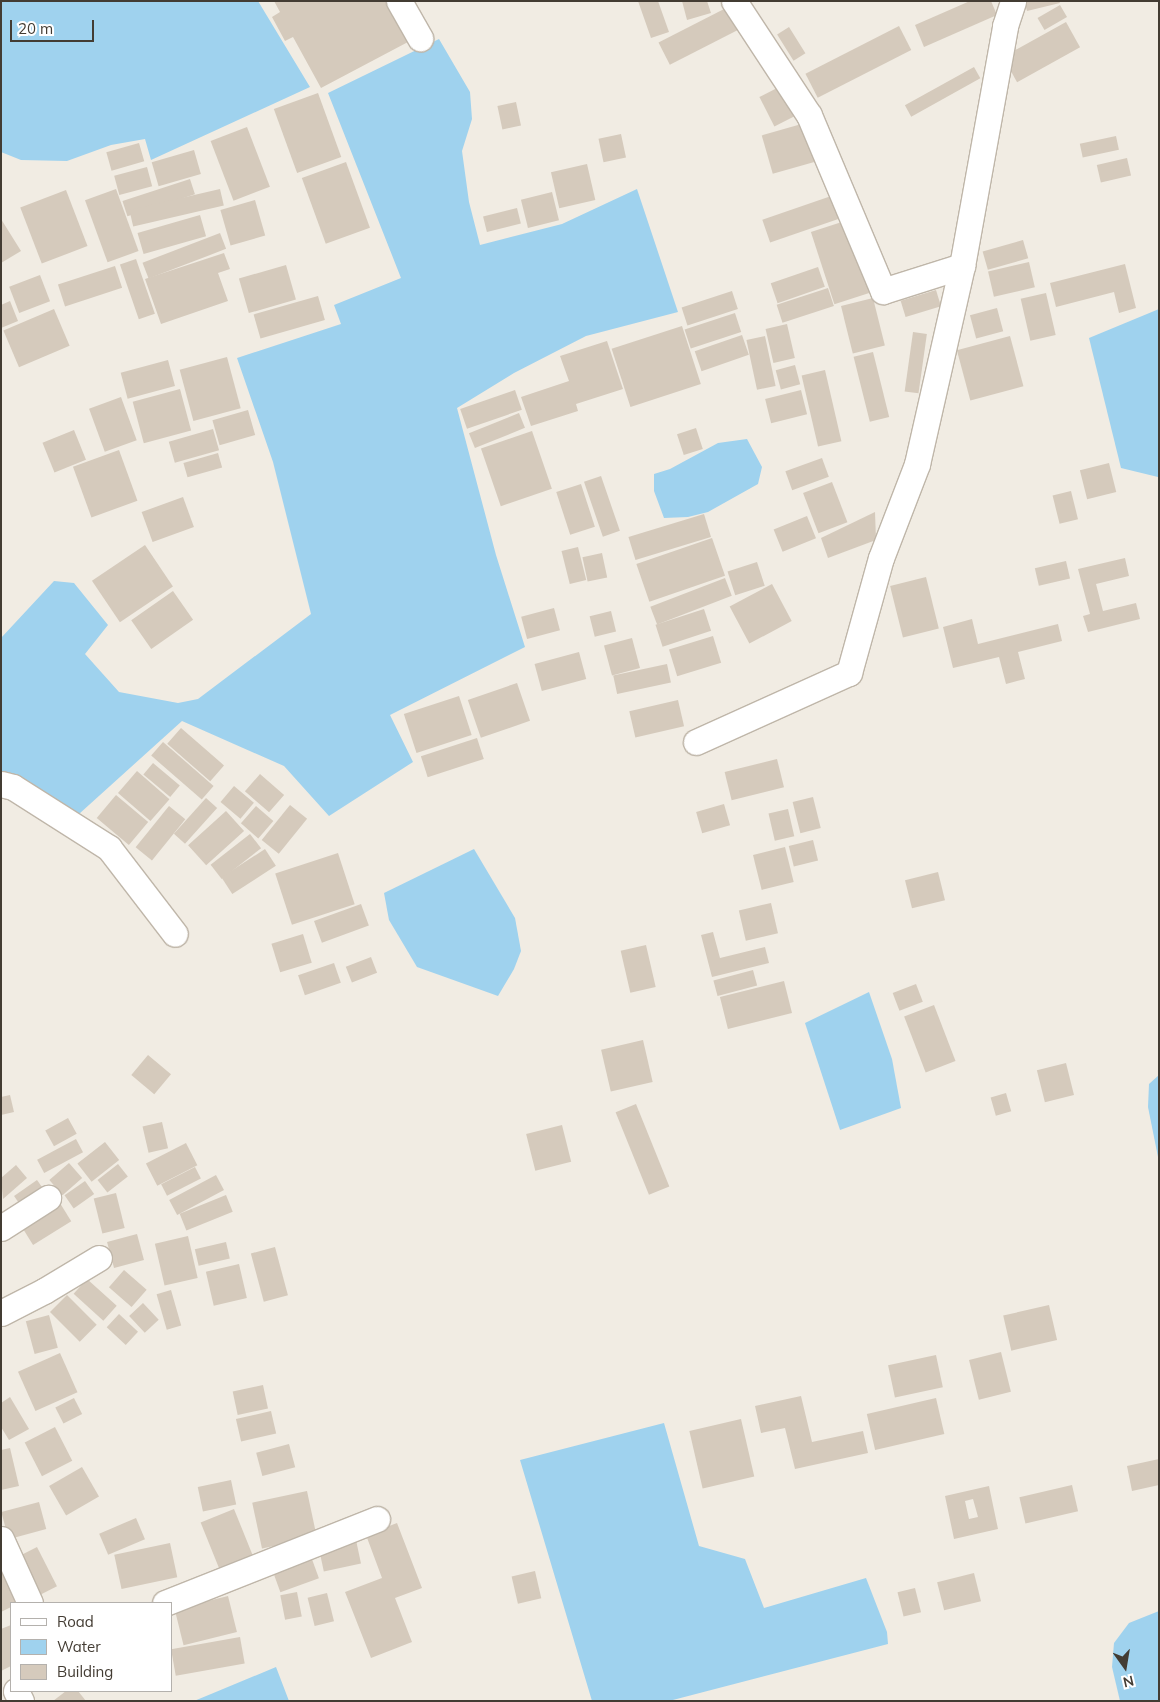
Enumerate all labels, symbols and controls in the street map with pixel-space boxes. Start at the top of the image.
scale bar [12,10,96,42]
text: 20 m [18,19,53,38]
legend [10,1602,172,1692]
text: Road [57,1612,94,1631]
text: Water [57,1637,101,1656]
north arrow [1100,1642,1150,1692]
text: Building [57,1662,113,1681]
text: N [1121,1672,1136,1692]

